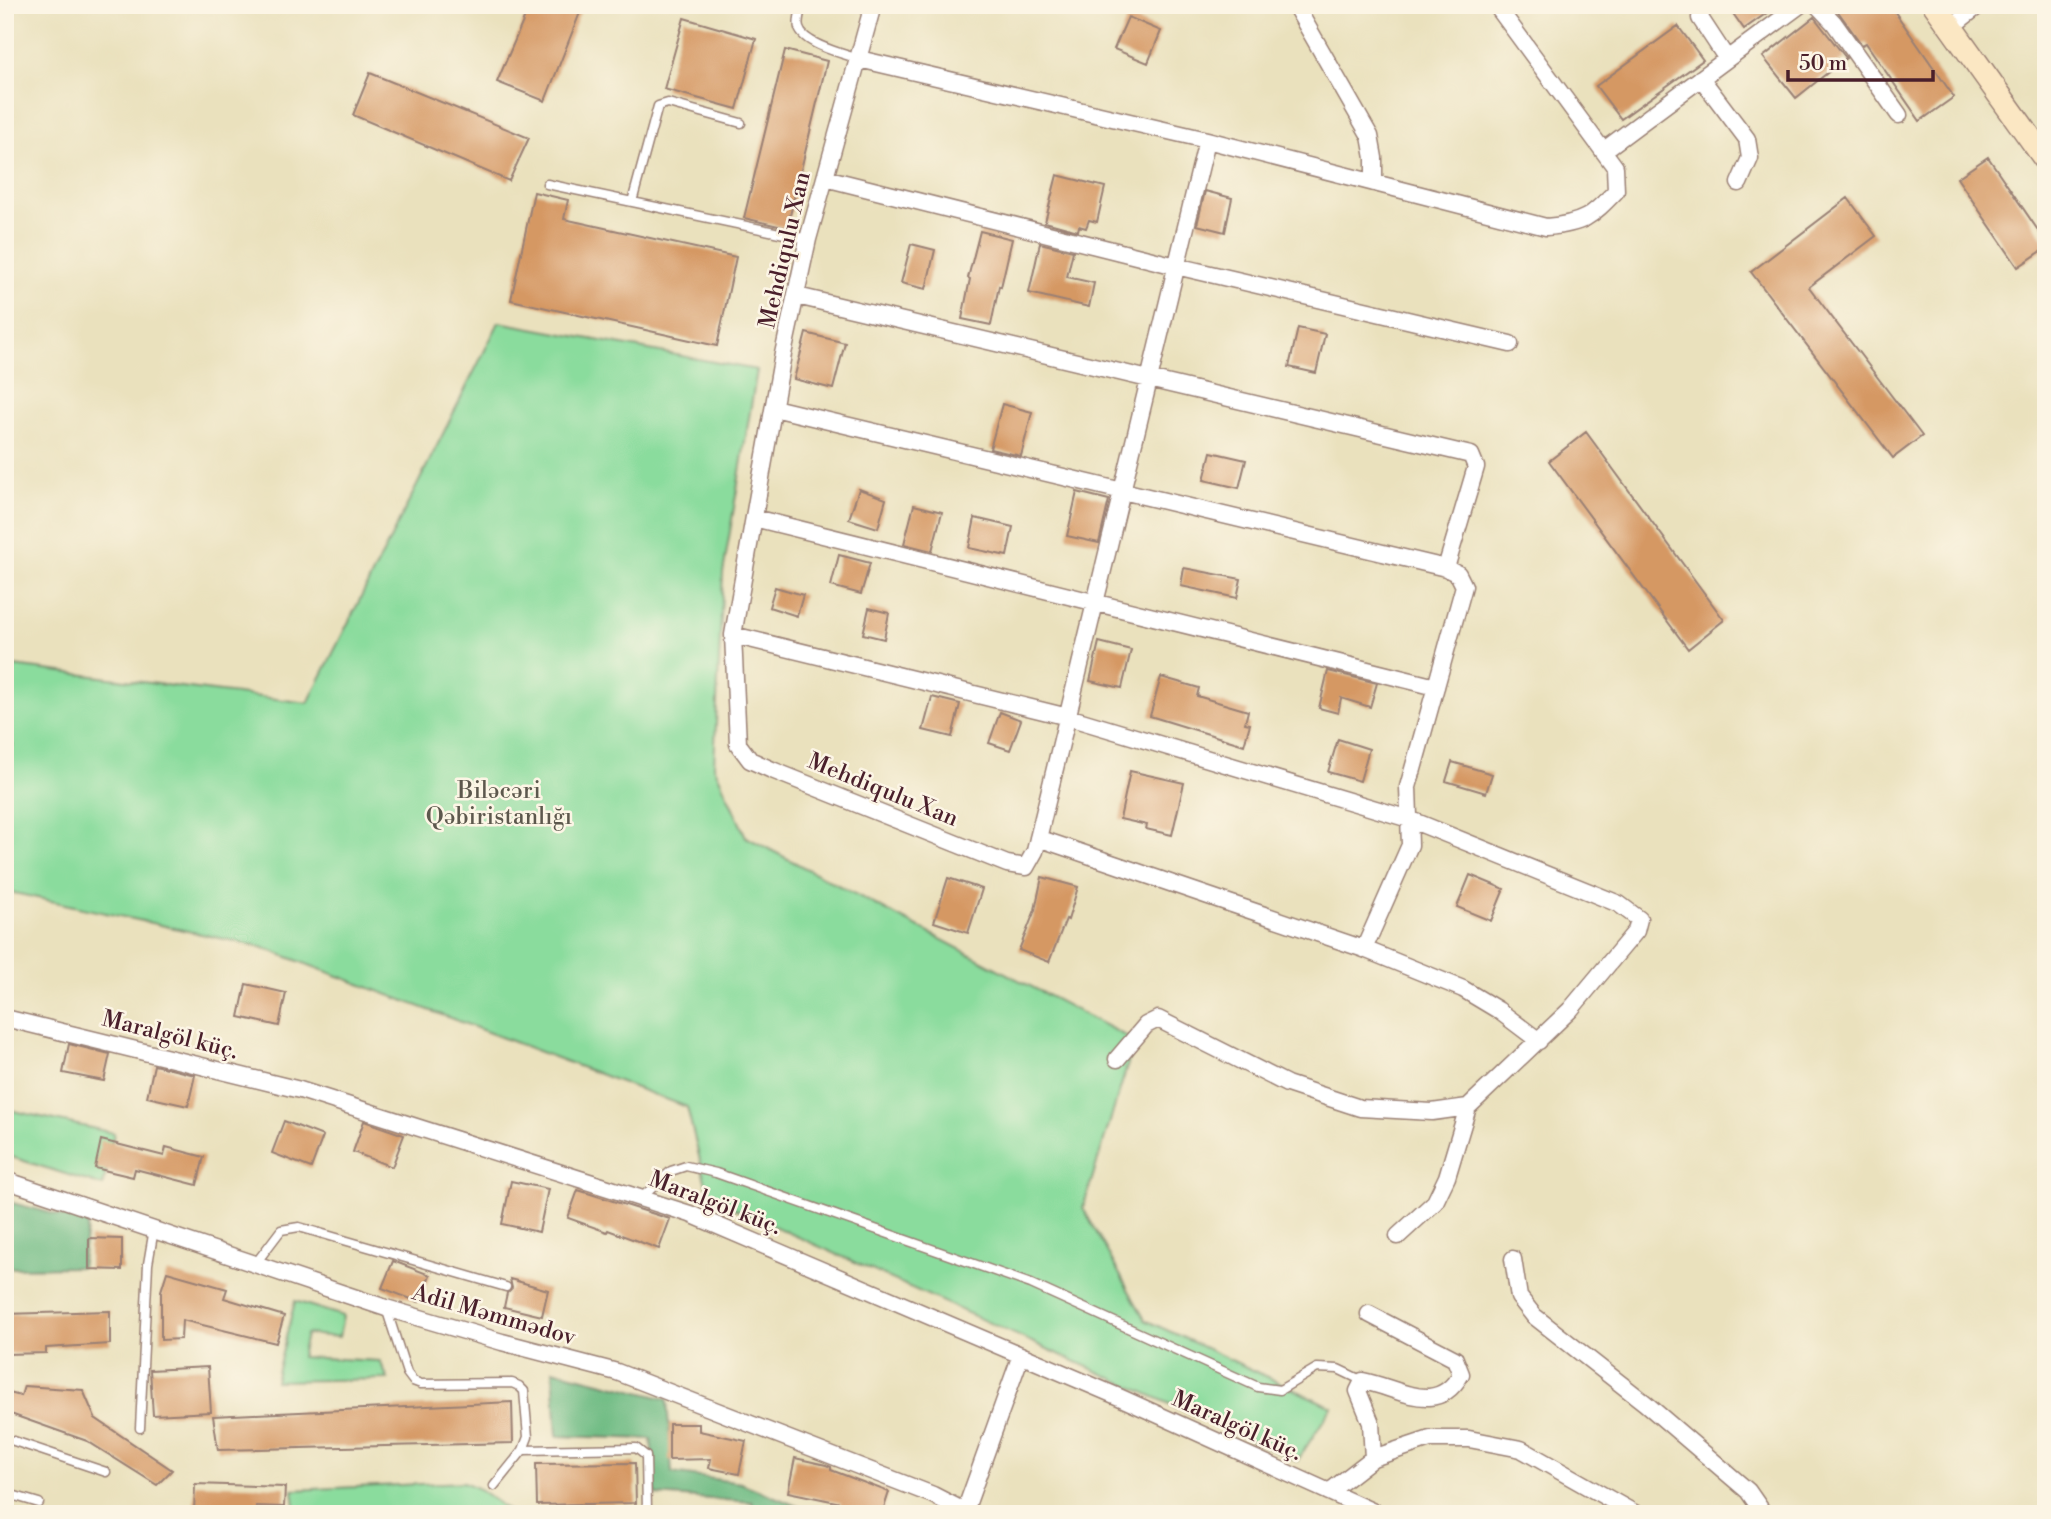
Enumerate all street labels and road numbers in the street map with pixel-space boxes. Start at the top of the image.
street label: Mehdiqulu Xan [753,169,817,331]
street label: Mehdiqulu Xan [804,747,963,833]
street label: Maralgöl küç. [99,1005,241,1065]
street label: Maralgöl küç. [645,1165,785,1241]
street label: Adil Məmmədov [408,1278,579,1352]
street label: Maralgöl küç. [1168,1385,1306,1467]

